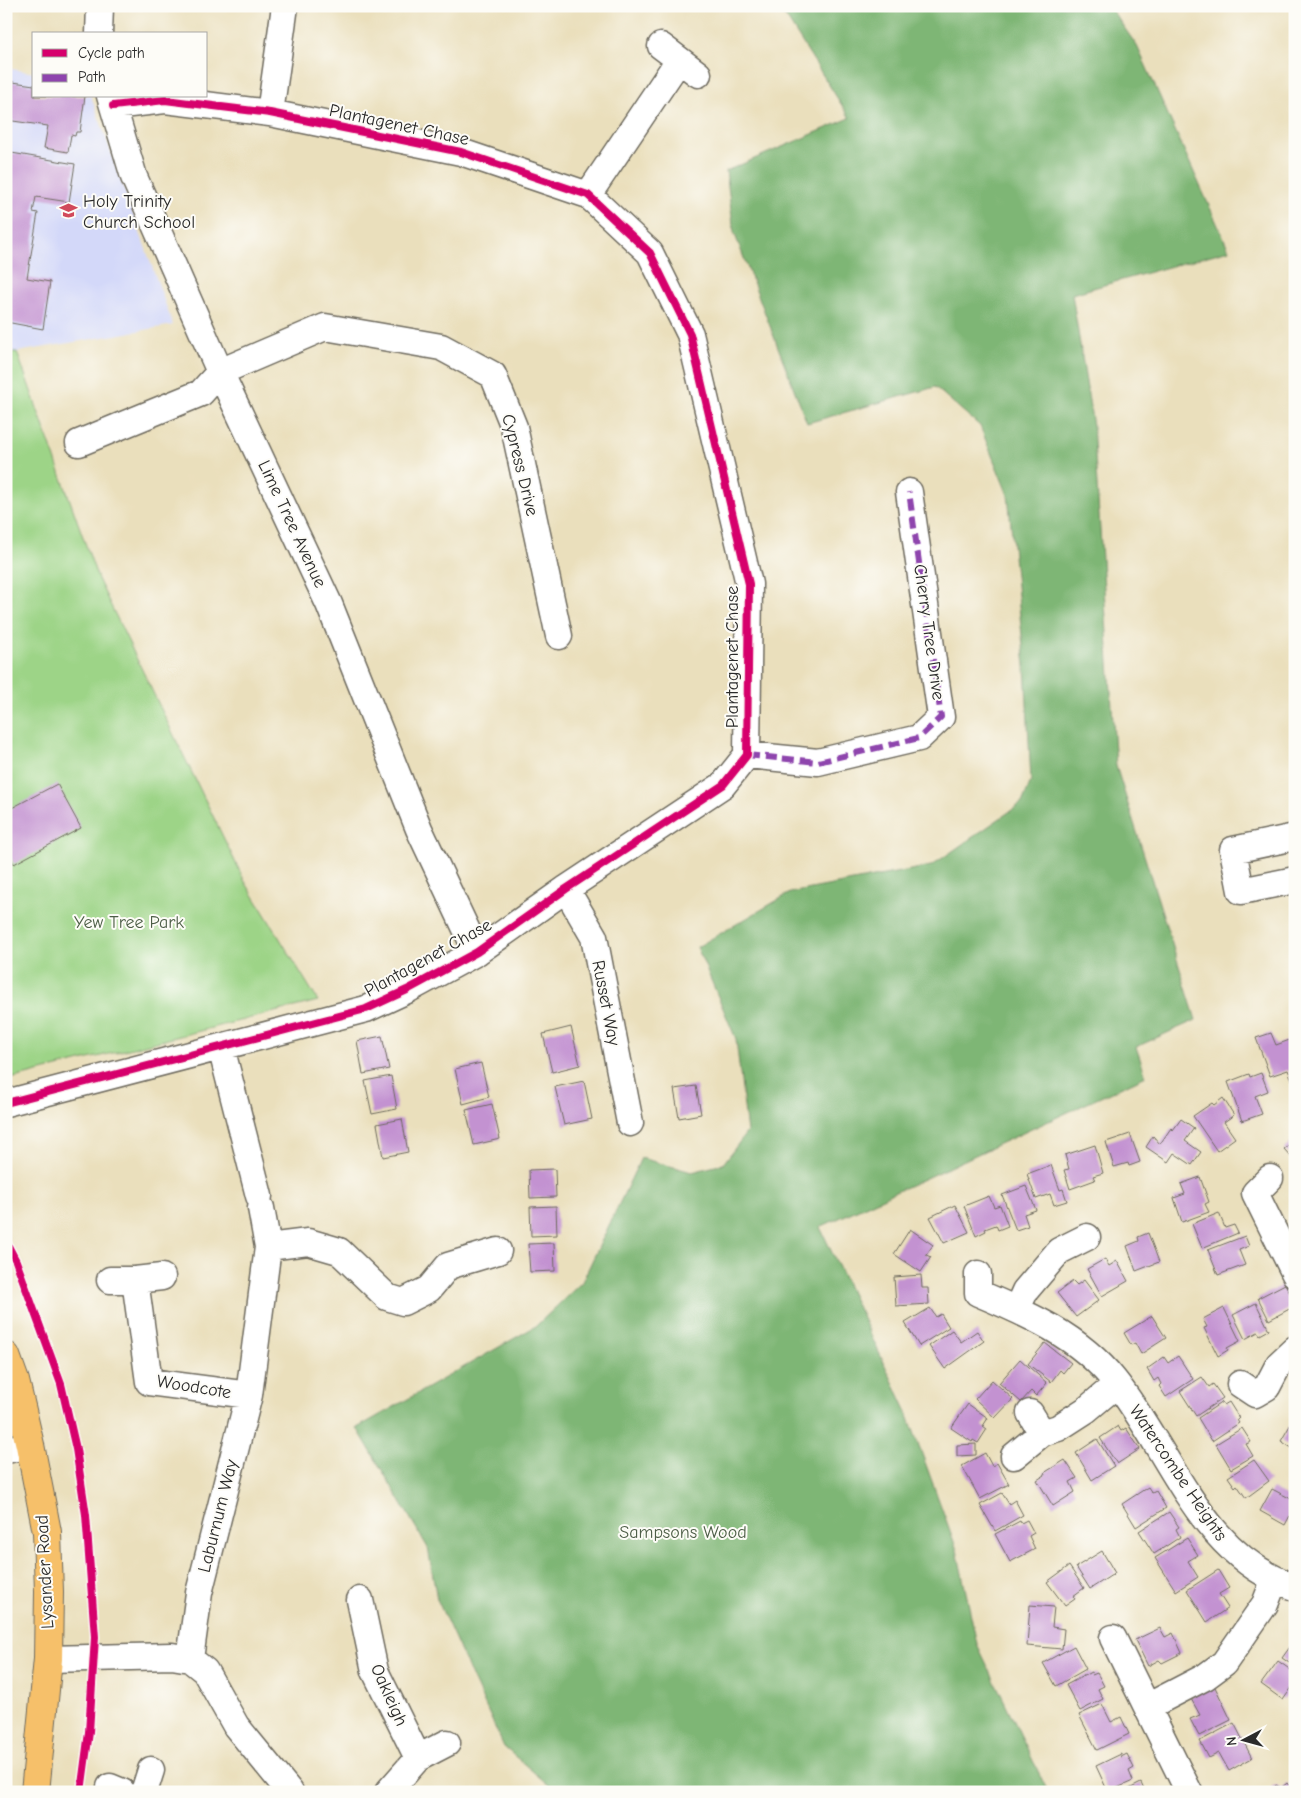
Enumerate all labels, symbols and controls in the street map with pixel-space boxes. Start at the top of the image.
legend [32,32,208,98]
text: Cycle path [78,44,145,62]
text: Path [78,68,106,86]
street label: Plantagenet Chase [327,100,471,150]
place label: Holy Trinity Church School [83,191,195,233]
school or university icon: Holy Trinity Church School [59,201,79,221]
street label: Cypress Drive [497,412,543,518]
street label: Lime Tree Avenue [253,457,331,591]
street label: Cherry Tree Drive [909,563,949,701]
street label: Plantagenet Chase [722,586,743,728]
park label: Yew Tree Park [74,912,184,933]
street label: Plantagenet Chase [361,914,495,1002]
street label: Russet Way [587,958,625,1049]
street label: Woodcote [155,1371,233,1403]
street label: Watercombe Heights [1125,1401,1231,1545]
street label: Laburnum Way [194,1456,242,1575]
street label: Lysander Road [32,1514,58,1630]
park label: Sampsons Wood [619,1522,747,1543]
street label: Oakleigh [366,1661,412,1729]
north arrow [1218,1716,1268,1766]
text: N [1223,1736,1240,1747]

